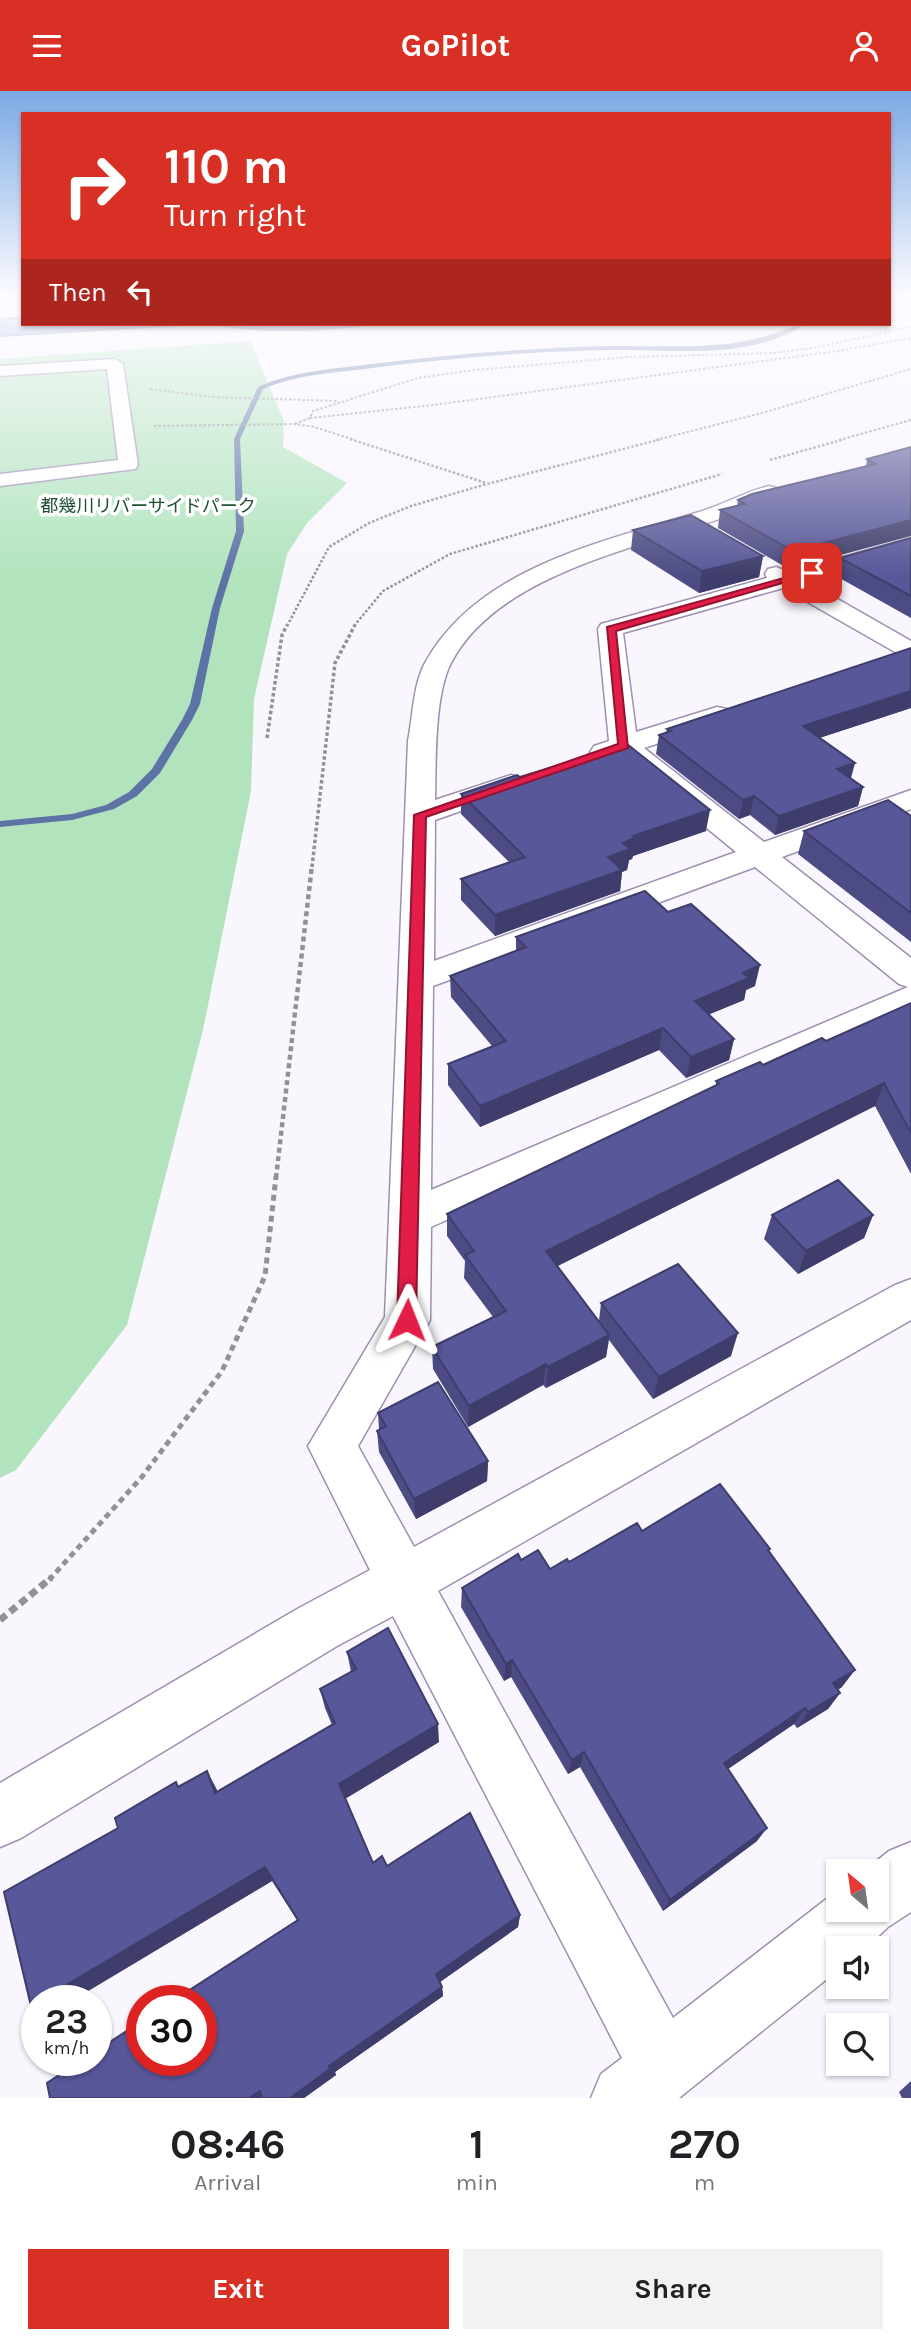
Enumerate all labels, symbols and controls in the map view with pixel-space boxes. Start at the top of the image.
icon: menu [28,27,66,65]
text: GoPilot [401,27,510,64]
icon: person [845,27,883,65]
text: 110 m [164,138,289,195]
icon: right [49,140,140,231]
text: Turn right [164,197,306,234]
icon: left [121,273,159,311]
text: Then [49,277,107,308]
park label: 都幾川リバーサイドパーク [40,495,256,517]
pin [782,543,842,603]
icon: arrive [793,554,831,592]
position arrow [370,1283,444,1357]
north arrow [826,1859,889,1921]
map controls [826,1859,889,2076]
button: sound [826,1936,889,1999]
speed limit sign: 30 [126,1985,217,2076]
text: 23 [45,2001,88,2042]
button: search [826,2013,889,2076]
text: km/h [44,2037,89,2059]
text: 08:46 [170,2119,286,2169]
text: 1 [469,2119,484,2169]
text: 270 [668,2119,741,2169]
text: Arrival [194,2169,262,2196]
text: min [456,2169,498,2196]
text: m [694,2169,715,2196]
button: Exit [28,2249,449,2329]
button: Share [463,2249,883,2329]

